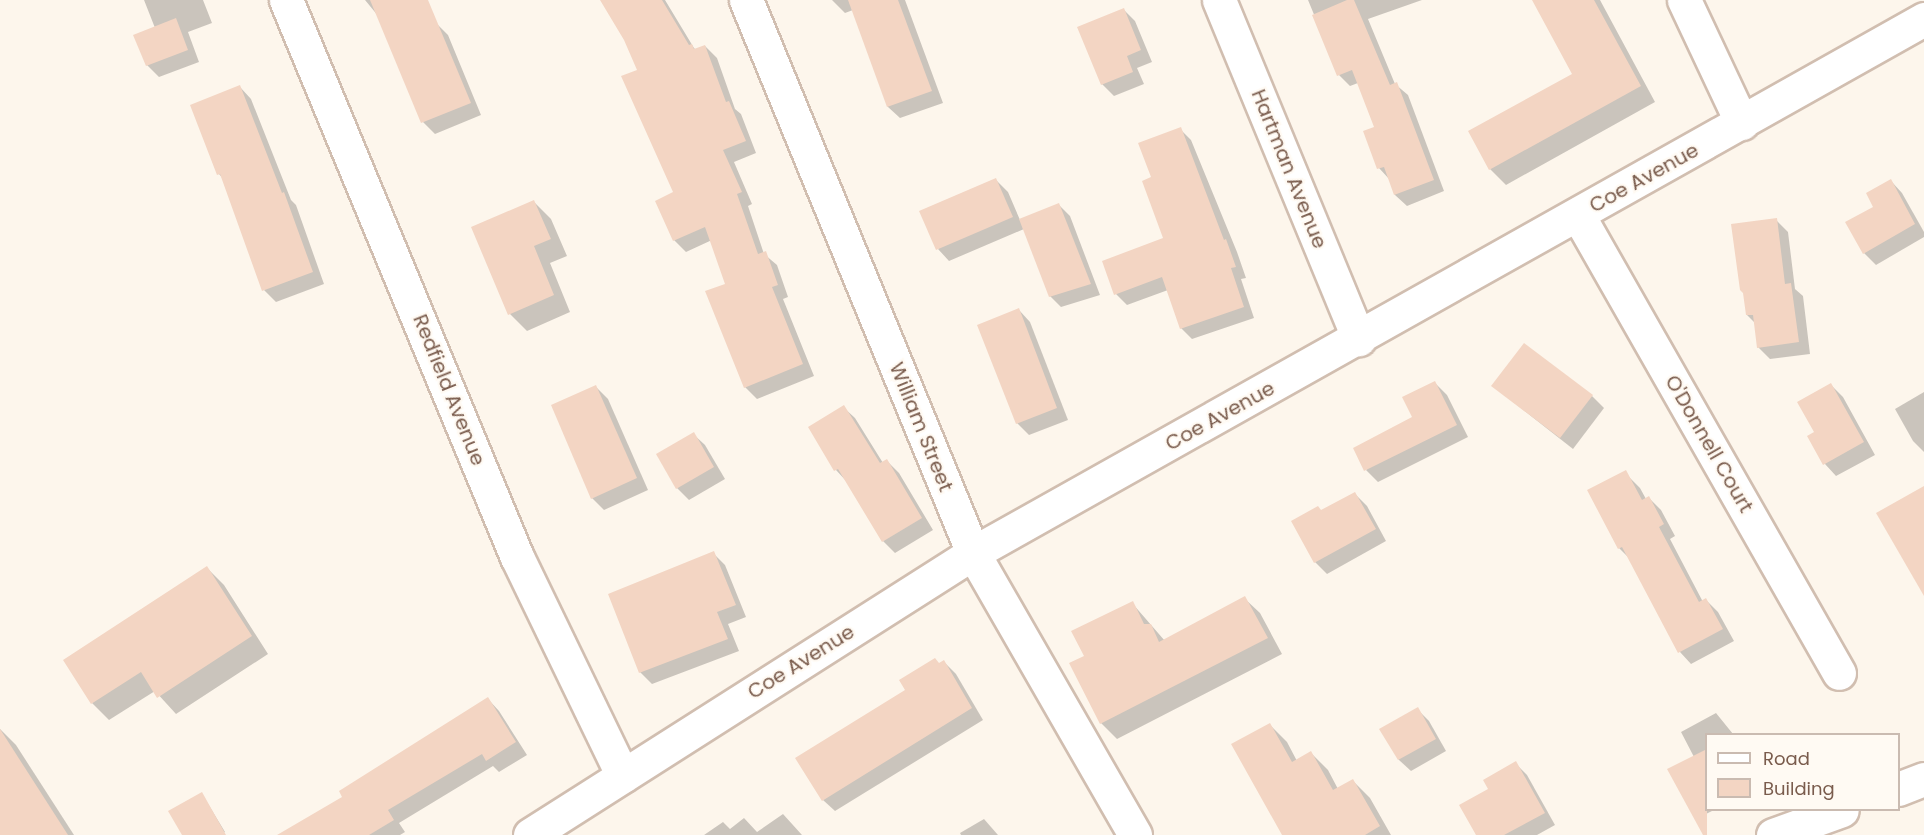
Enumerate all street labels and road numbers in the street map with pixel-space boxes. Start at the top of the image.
street label: Hartman Avenue [1246,86,1332,252]
street label: Coe Avenue [1585,138,1703,218]
street label: Redfield Avenue [408,311,490,469]
street label: William Street [884,359,958,495]
street label: O'Donnell Court [1660,371,1758,517]
street label: Coe Avenue [1161,376,1279,456]
street label: Coe Avenue [743,620,859,704]

